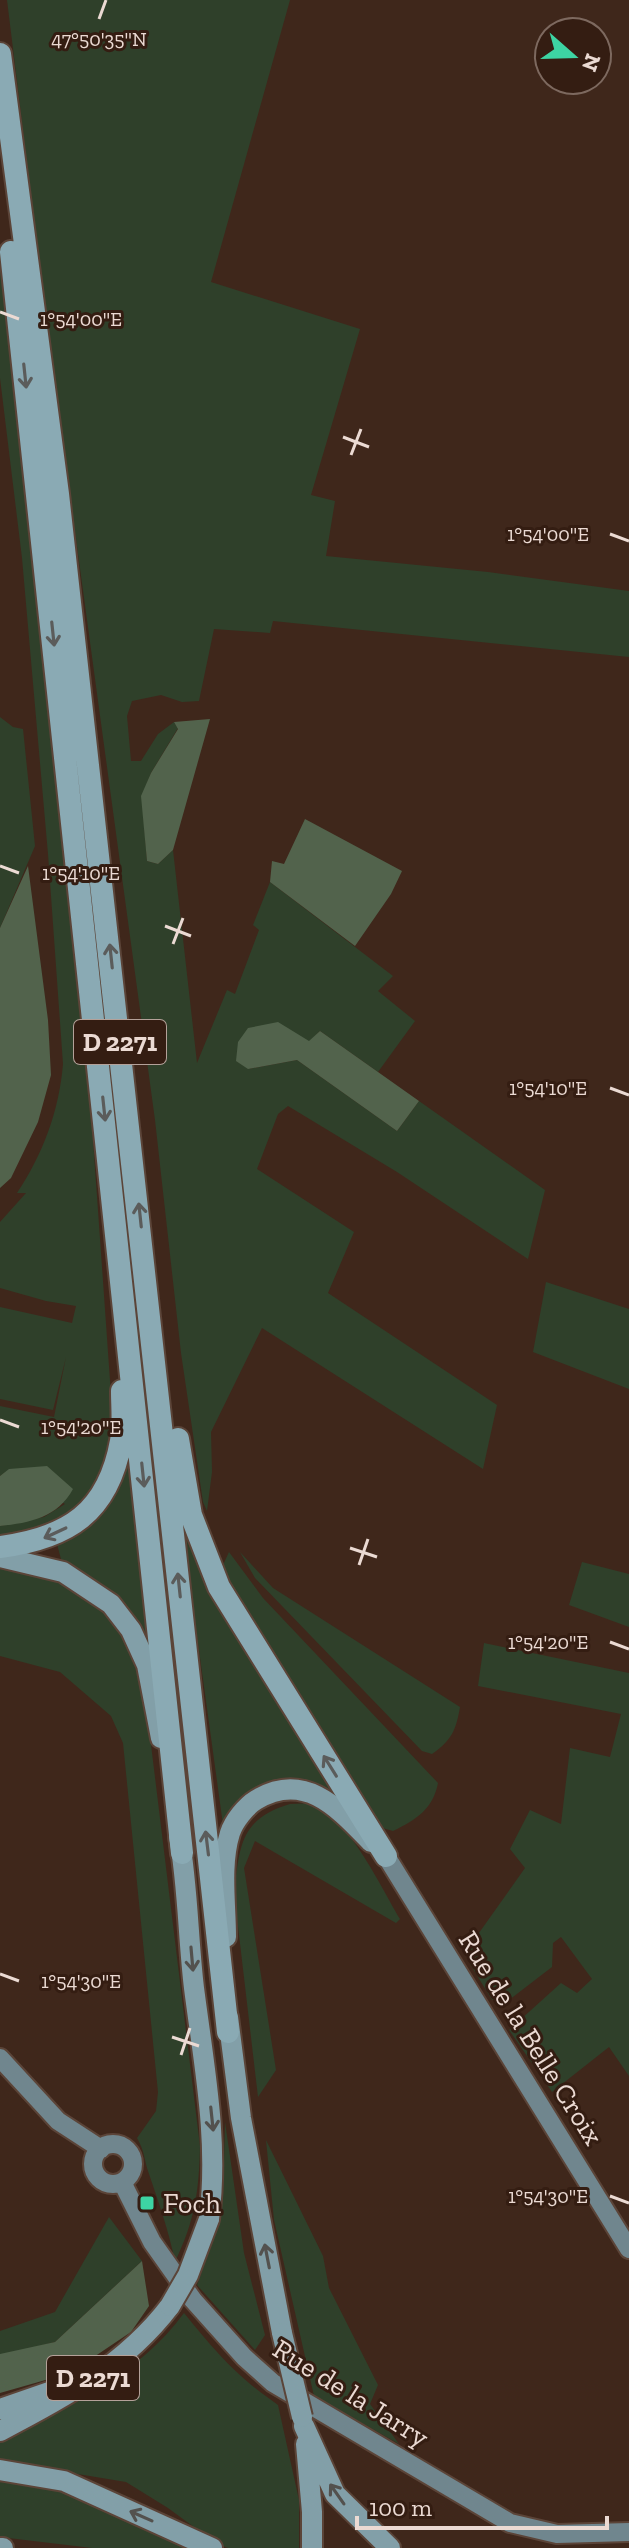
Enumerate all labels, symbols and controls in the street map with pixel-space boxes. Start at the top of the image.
north arrow [533,16,613,96]
text: 47°50'35"N [51,27,147,51]
text: N [576,50,607,75]
text: 1°54'00"E [40,307,122,331]
one-way arrow [17,362,32,389]
text: 1°54'00"E [507,522,589,546]
one-way arrow [45,620,60,647]
text: 1°54'10"E [42,861,120,885]
one-way arrow [103,943,118,970]
road number: D 2271 [74,1020,166,1064]
text: 1°54'10"E [509,1076,587,1100]
one-way arrow [96,1095,111,1122]
one-way arrow [132,1202,147,1229]
text: 1°54'20"E [41,1415,121,1439]
one-way arrow [135,1461,150,1488]
one-way arrow [44,1526,68,1541]
one-way arrow [171,1572,186,1598]
text: 1°54'20"E [508,1630,588,1654]
one-way arrow [321,1755,337,1778]
one-way arrow [199,1830,214,1857]
street label: Rue de la Belle Croix [452,1925,610,2151]
one-way arrow [184,1945,199,1972]
text: 1°54'30"E [41,1969,121,1993]
one-way arrow [204,2105,219,2132]
text: 1°54'30"E [508,2184,588,2208]
place label: Foch [163,2187,221,2220]
marker: Foch [138,2194,156,2212]
one-way arrow [259,2244,274,2269]
street label: Rue de la Jarry [267,2332,436,2454]
road number: D 2271 [47,2356,139,2400]
scale bar [357,2480,607,2530]
one-way arrow [329,2483,345,2505]
text: 100 m [369,2493,432,2522]
one-way arrow [129,2507,154,2522]

